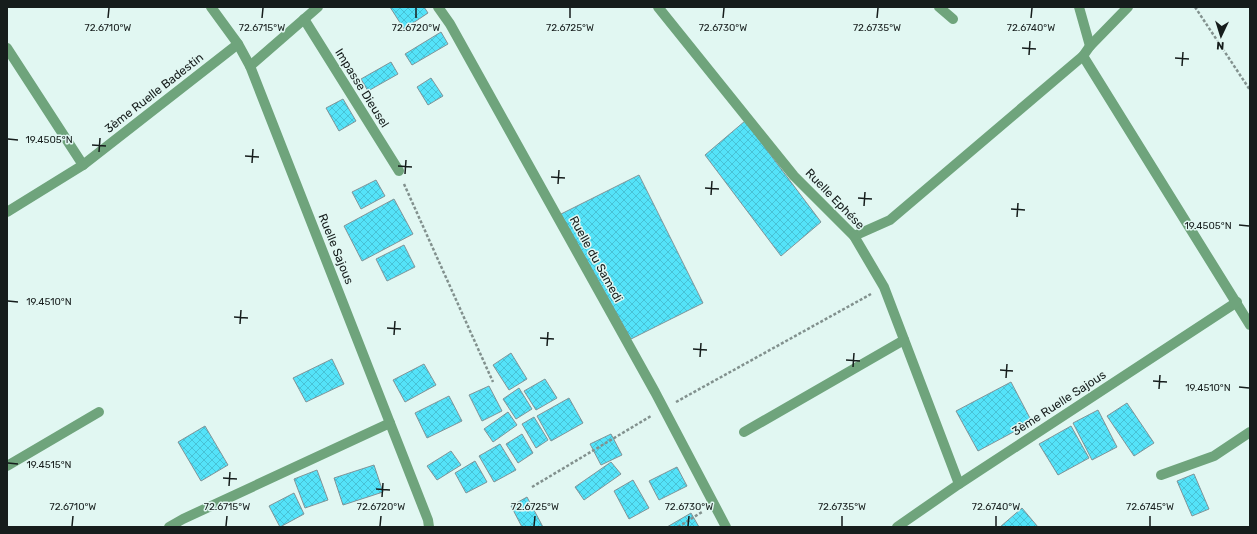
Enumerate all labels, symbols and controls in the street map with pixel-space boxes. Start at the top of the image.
north arrow [1201,16,1241,56]
text: 72.6710°W [85,22,131,34]
text: 72.6715°W [239,22,285,34]
text: 72.6720°W [392,22,440,34]
text: 72.6725°W [546,22,594,34]
text: 72.6730°W [699,22,747,34]
text: 72.6735°W [853,22,901,34]
text: 72.6740°W [1007,22,1055,34]
text: N [1216,39,1225,52]
street label: Impasse Dieusel [332,46,392,130]
street label: 3ème Ruelle Badestin [102,50,206,136]
text: 19.4505°N [25,134,73,146]
street label: Ruelle Ephése [803,166,868,232]
street label: Ruelle Sajous [316,212,356,286]
street label: Ruelle du Samedi [567,214,625,305]
text: 19.4505°N [1184,220,1232,232]
text: 19.4510°N [26,296,72,308]
street label: 3ème Ruelle Sajous [1009,367,1109,439]
text: 19.4510°N [1185,382,1231,394]
text: 19.4515°N [27,459,72,471]
text: 72.6710°W [50,501,96,513]
text: 72.6715°W [204,501,250,513]
text: 72.6720°W [357,501,405,513]
text: 72.6725°W [511,501,559,513]
text: 72.6730°W [665,501,713,513]
text: 72.6735°W [818,501,866,513]
text: 72.6740°W [972,501,1020,513]
text: 72.6745°W [1126,501,1174,513]

